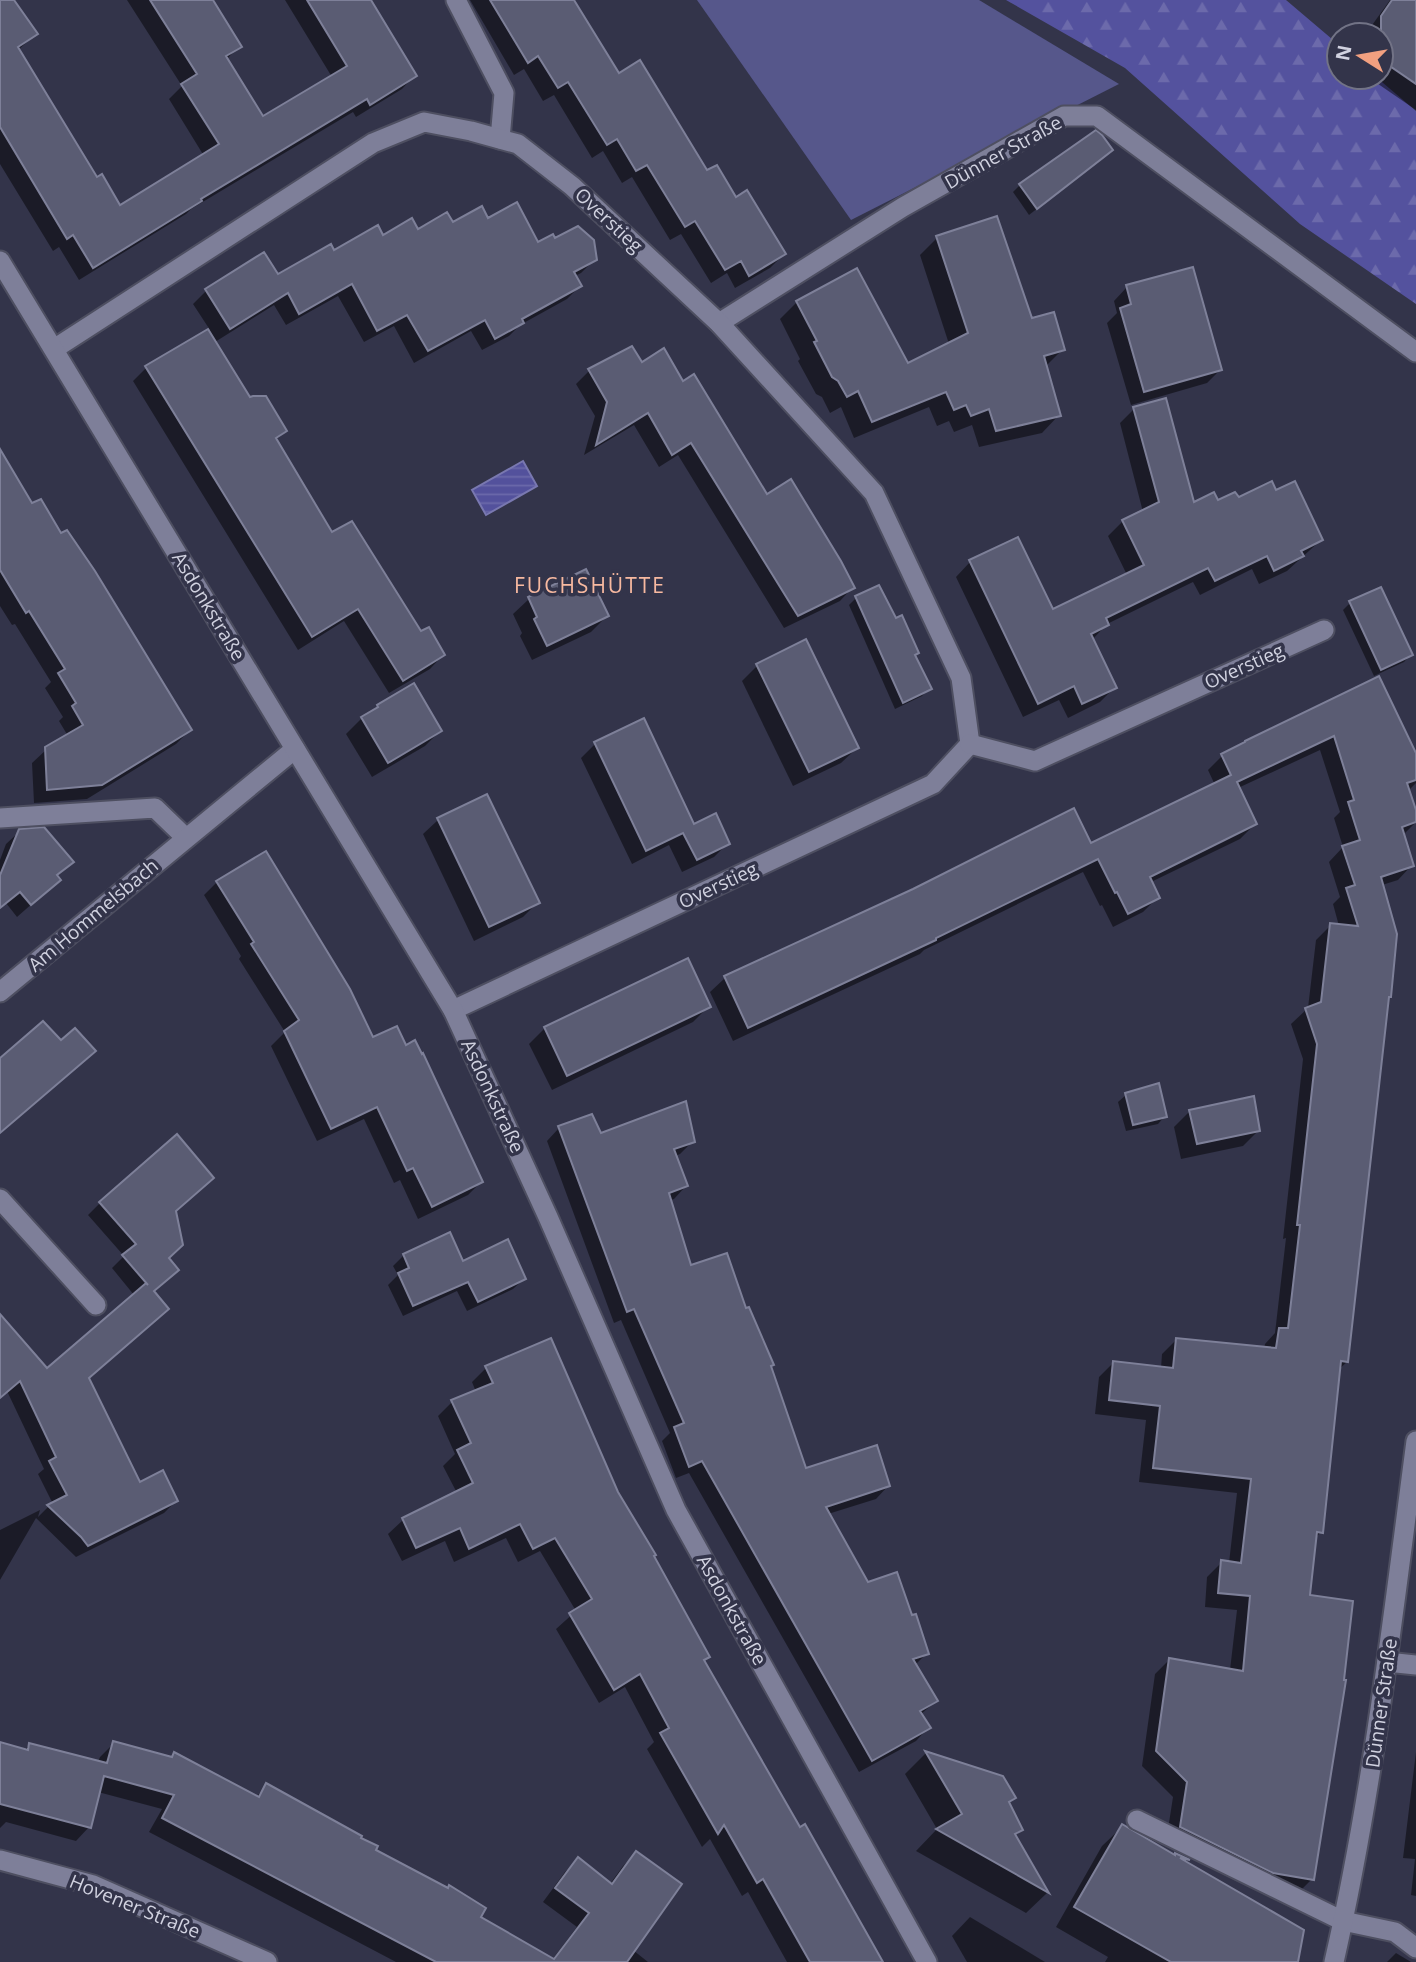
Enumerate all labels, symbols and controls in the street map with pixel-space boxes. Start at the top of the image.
north arrow [1325,21,1395,91]
text: N [1329,43,1358,63]
street label: Dünner Straße [940,109,1066,195]
street label: Overstieg [569,182,649,258]
street label: Asdonkstraße [166,547,252,665]
district label: FUCHSHÜTTE [514,571,666,599]
street label: Overstieg [1200,637,1288,695]
street label: Am Hommelsbach [22,853,164,977]
street label: Overstieg [674,855,762,915]
street label: Asdonkstraße [455,1035,531,1157]
street label: Asdonkstraße [691,1550,773,1670]
street label: Dünner Straße [1359,1637,1403,1769]
street label: Hovener Straße [66,1868,204,1944]

